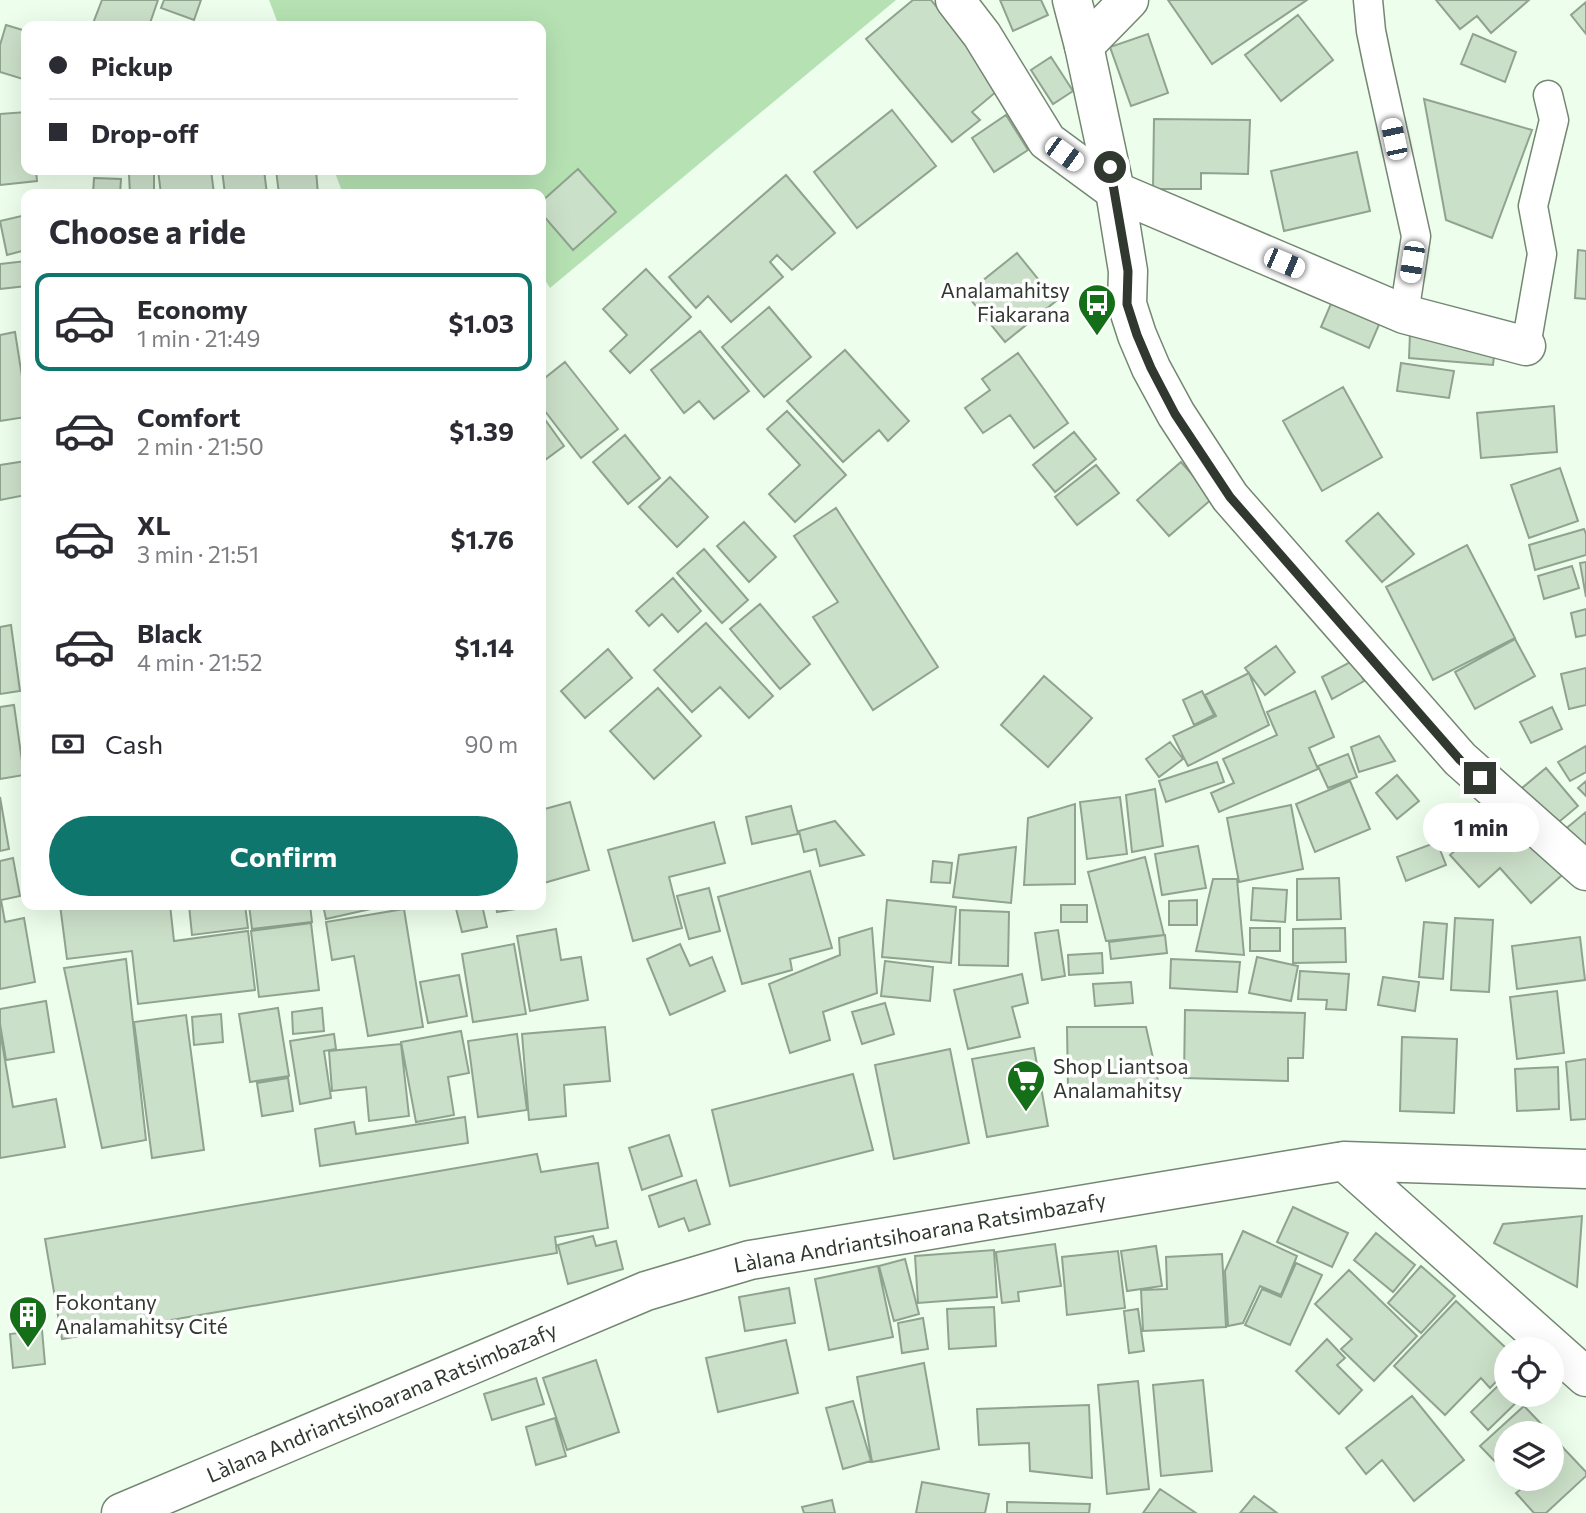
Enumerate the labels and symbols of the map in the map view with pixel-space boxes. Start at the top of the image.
car [1380,116,1409,162]
car [1041,133,1088,175]
route start [1094,151,1126,183]
car [1399,240,1426,284]
car [1261,245,1308,281]
place label: Analamahitsy Fiakarana [941,277,1070,326]
bus stop icon: Analamahitsy Fiakarana [1076,282,1118,337]
route end [1464,762,1496,794]
callout: 1 min [1422,802,1538,852]
place label: Shop Liantsoa Analamahitsy [1053,1053,1188,1102]
supermarket icon: Shop Liantsoa Analamahitsy [1005,1058,1047,1113]
street label: Làlana Andriantsihoarana Ratsimbazafy [731,1186,1108,1277]
place label: Fokontany Analamahitsy Cité [55,1289,228,1338]
building icon: Fokontany Analamahitsy Cité [7,1294,49,1349]
street label: Làlana Andriantsihoarana Ratsimbazafy [203,1316,560,1487]

